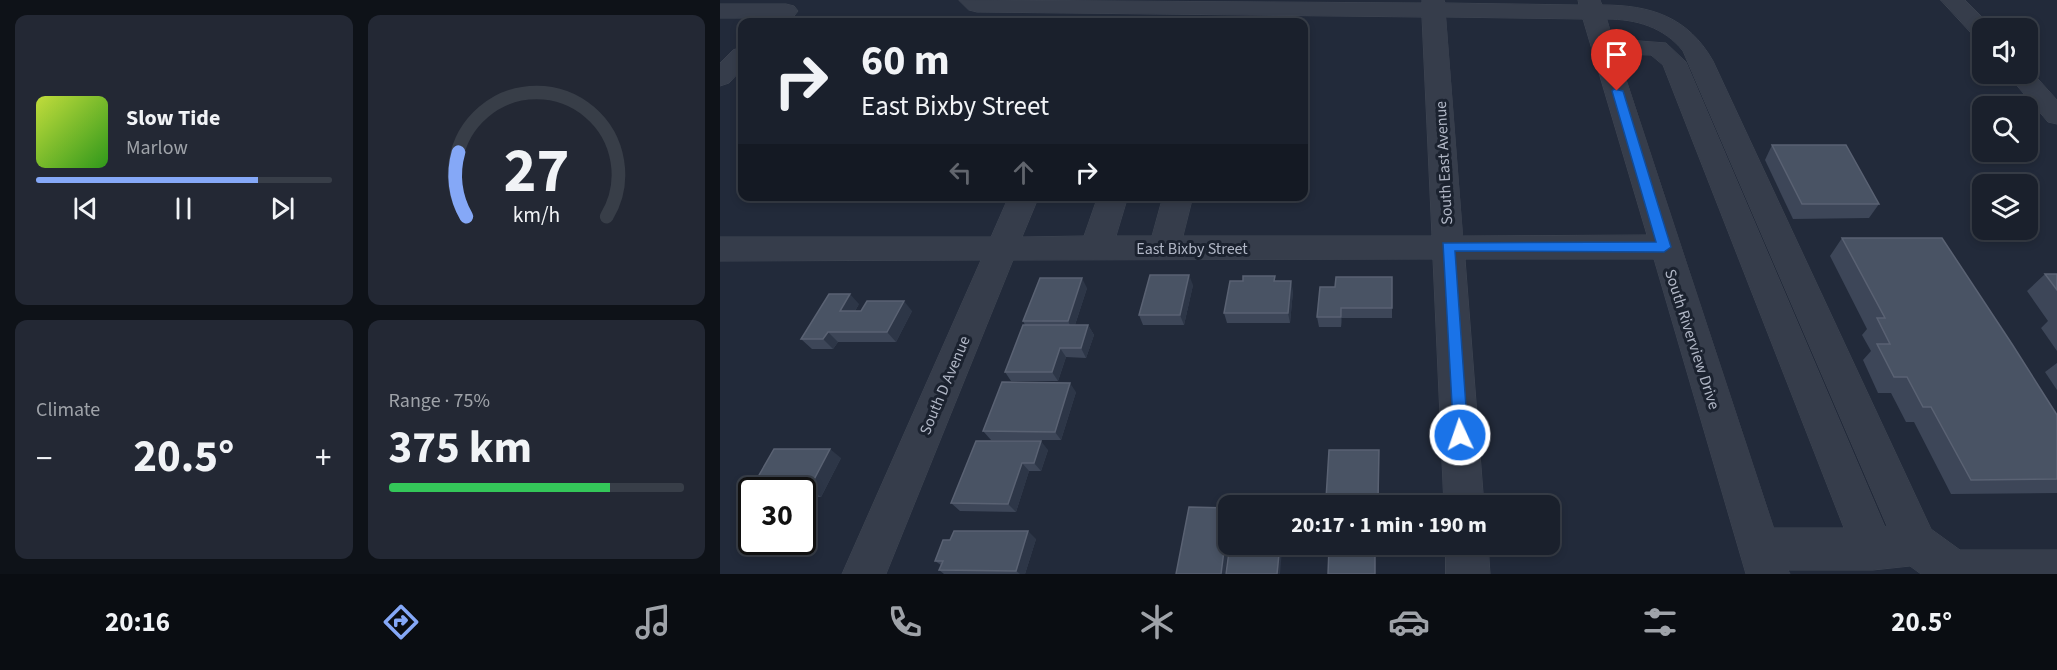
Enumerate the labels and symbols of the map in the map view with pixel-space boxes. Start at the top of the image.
pin [1591,29,1642,91]
street label: South East Avenue [1430,100,1458,225]
street label: East Bixby Street [1136,238,1248,260]
street label: South Riverview Drive [1659,266,1725,412]
street label: South D Avenue [914,332,976,438]
position arrow [1428,403,1492,467]
speed limit sign: 30 [738,477,816,555]

